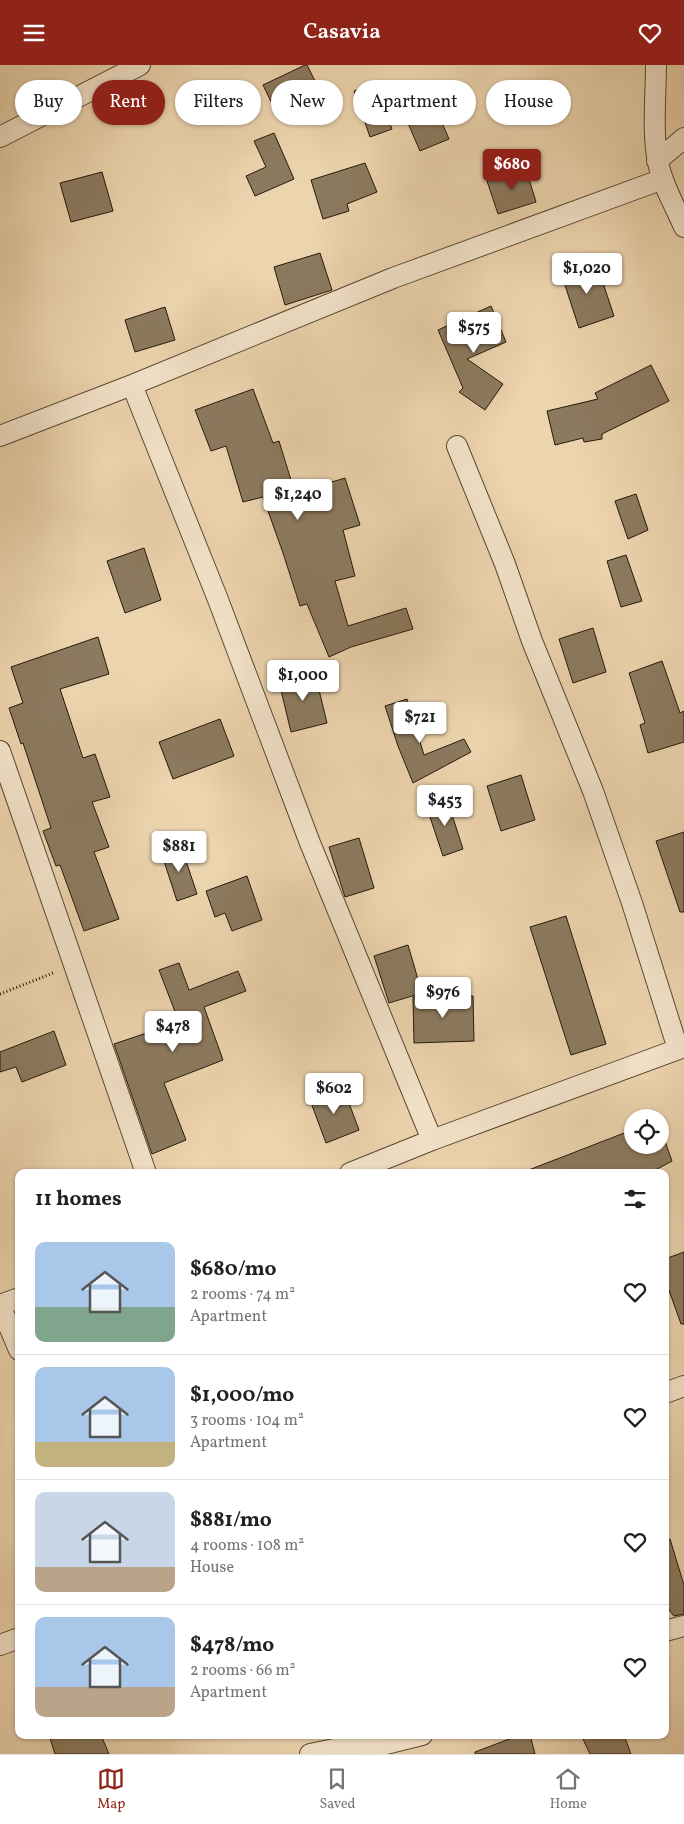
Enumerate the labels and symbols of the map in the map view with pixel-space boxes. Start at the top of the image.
pin: $680 [482,149,542,191]
pin: $1,020 [546,253,628,295]
pin: $575 [444,311,504,354]
pin: $1,240 [257,479,339,521]
pin: $1,000 [262,659,344,702]
pin: $721 [390,701,450,744]
pin: $453 [415,785,475,827]
pin: $881 [149,831,209,873]
pin: $976 [413,977,473,1019]
pin: $478 [143,1011,203,1053]
pin: $602 [304,1073,364,1115]

